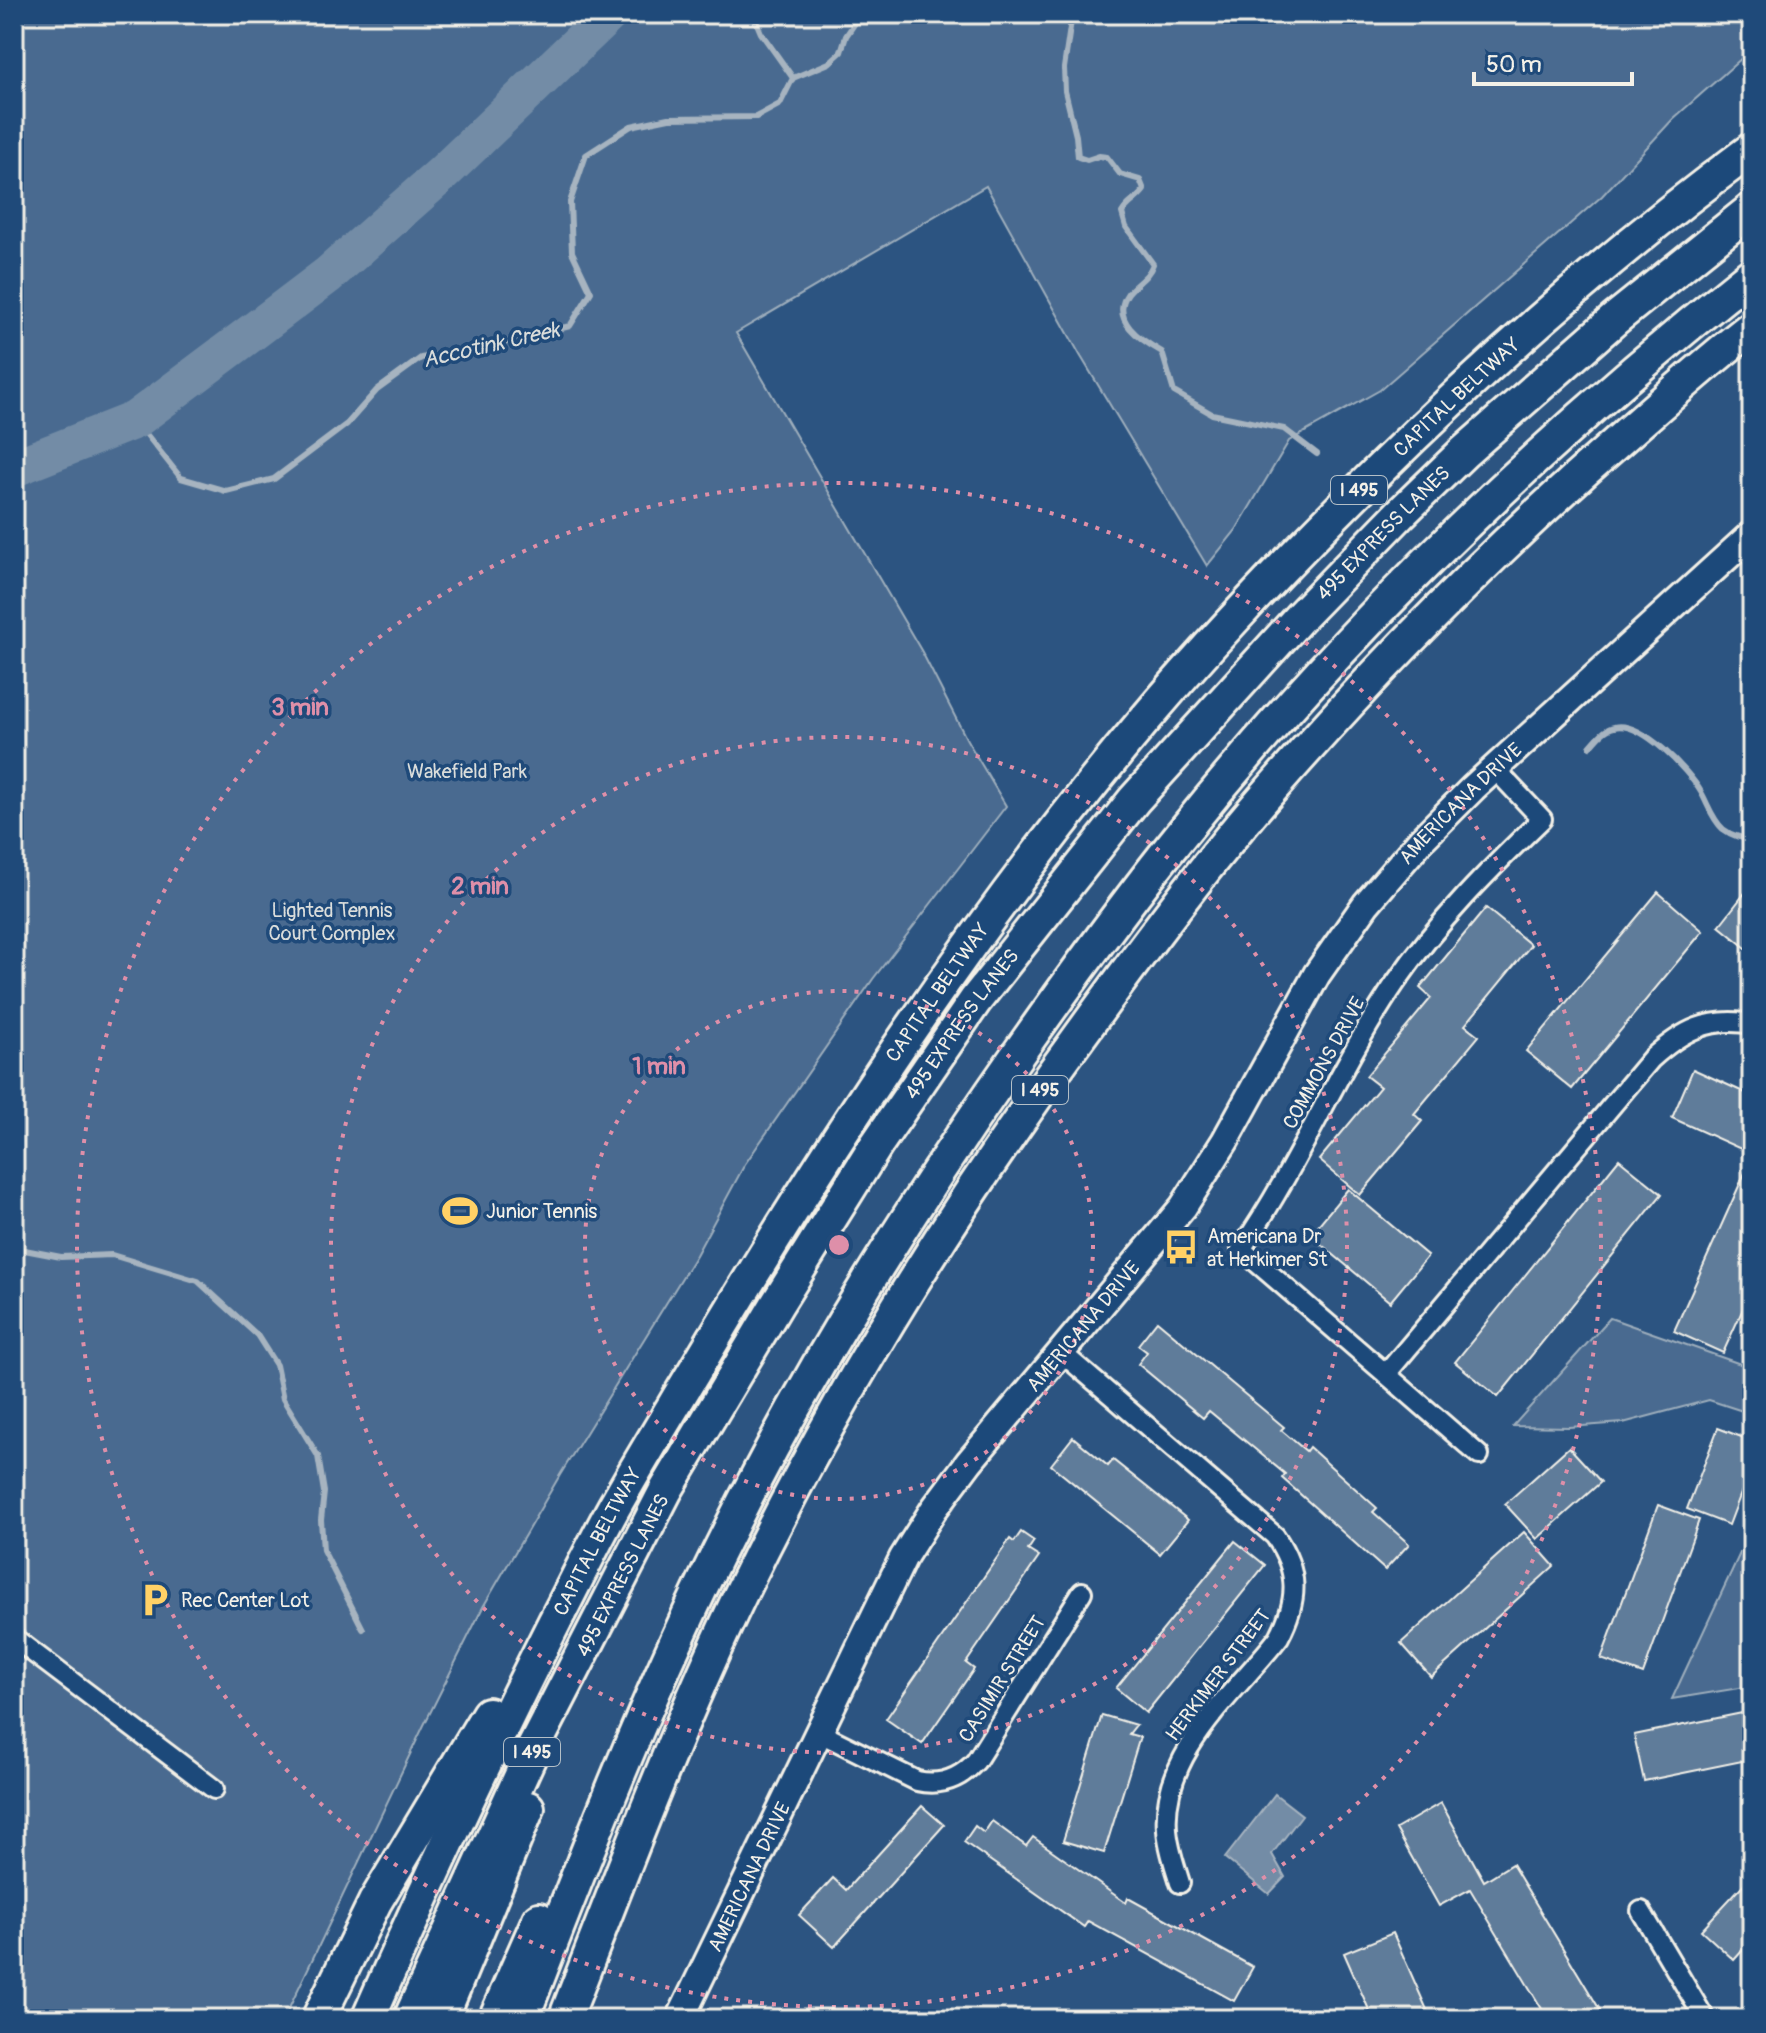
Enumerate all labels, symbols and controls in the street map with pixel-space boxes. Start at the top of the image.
scale bar [1474,36,1632,86]
text: 50 m [1486,50,1542,79]
water label: Accotink Creek [420,315,564,374]
street label: CAPITAL BELTWAY [1388,331,1525,462]
street label: 495 EXPRESS LANES [1311,460,1455,605]
road number: I 495 [1331,476,1387,504]
text: 3 min [271,693,329,722]
street label: AMERICANA DRIVE [1393,737,1527,869]
park label: Wakefield Park [407,759,528,784]
text: 2 min [451,872,509,901]
park label: Lighted Tennis Court Complex [269,898,395,946]
street label: CAPITAL BELTWAY [880,918,995,1067]
street label: 495 EXPRESS LANES [899,944,1024,1104]
street label: COMMONS DRIVE [1277,992,1371,1134]
text: 1 min [632,1052,686,1081]
road number: I 495 [1012,1076,1068,1104]
sports icon: Junior Tennis [441,1192,479,1230]
place label: Junior Tennis [486,1199,597,1224]
place label: Americana Dr at Herkimer St [1207,1224,1328,1272]
bus stop icon: Americana Dr at Herkimer St [1162,1228,1200,1266]
centre of rings [825,1231,853,1259]
street label: AMERICANA DRIVE [1021,1256,1145,1397]
street label: CAPITAL BELTWAY [548,1462,647,1620]
street label: 495 EXPRESS LANES [570,1490,674,1661]
parking icon: Rec Center Lot [136,1581,174,1619]
place label: Rec Center Lot [181,1588,310,1613]
street label: HERKIMER STREET [1160,1604,1276,1746]
street label: CASIMIR STREET [953,1611,1051,1747]
road number: I 495 [504,1738,560,1766]
street label: AMERICANA DRIVE [702,1798,796,1956]

